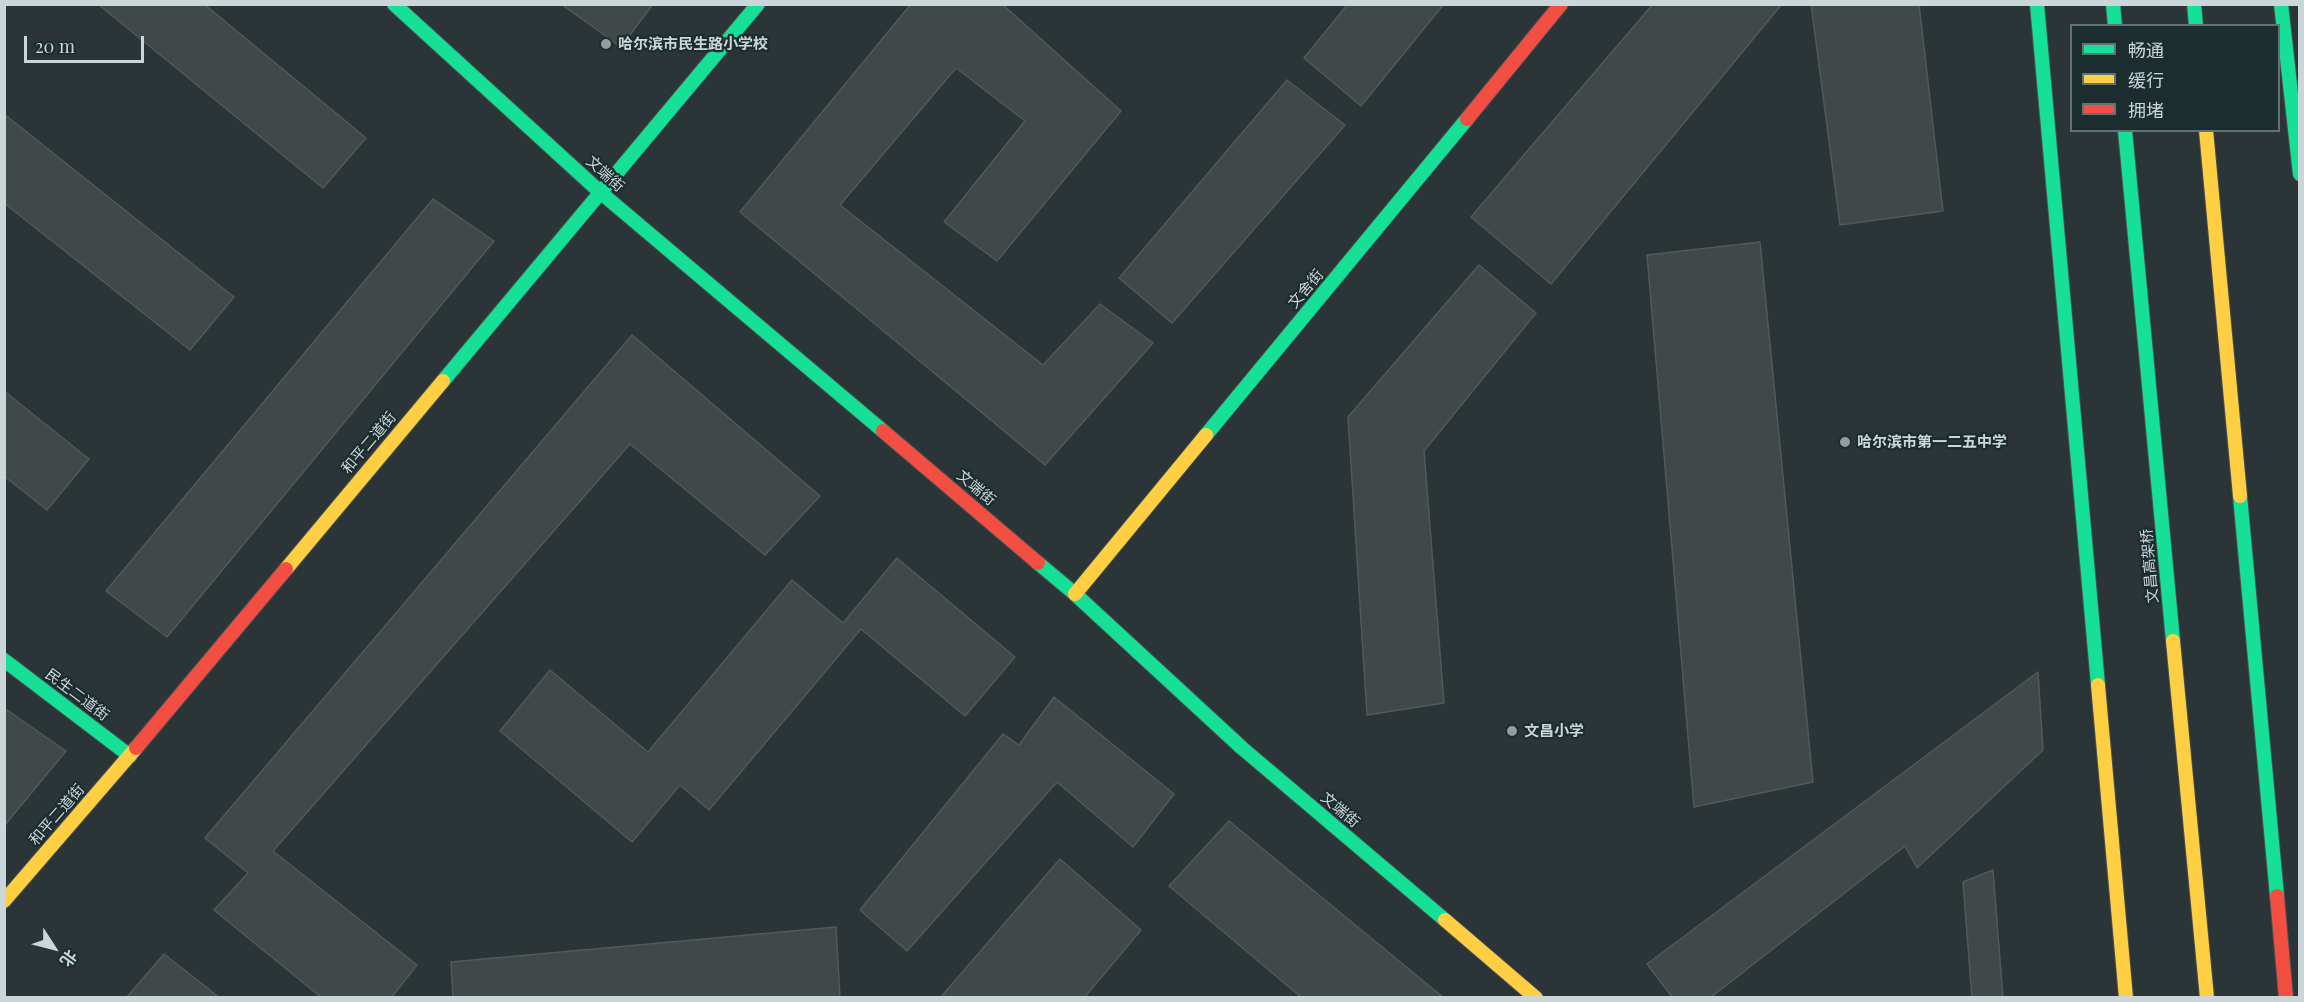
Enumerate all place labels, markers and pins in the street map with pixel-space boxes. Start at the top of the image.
place label: 哈尔滨市民生路小学校 [618,35,768,53]
marker: 哈尔滨市民生路小学校 [599,37,613,51]
place label: 哈尔滨市第一二五中学 [1857,433,2007,451]
marker: 哈尔滨市第一二五中学 [1838,435,1852,449]
place label: 文昌小学 [1524,722,1584,740]
marker: 文昌小学 [1505,724,1519,738]

